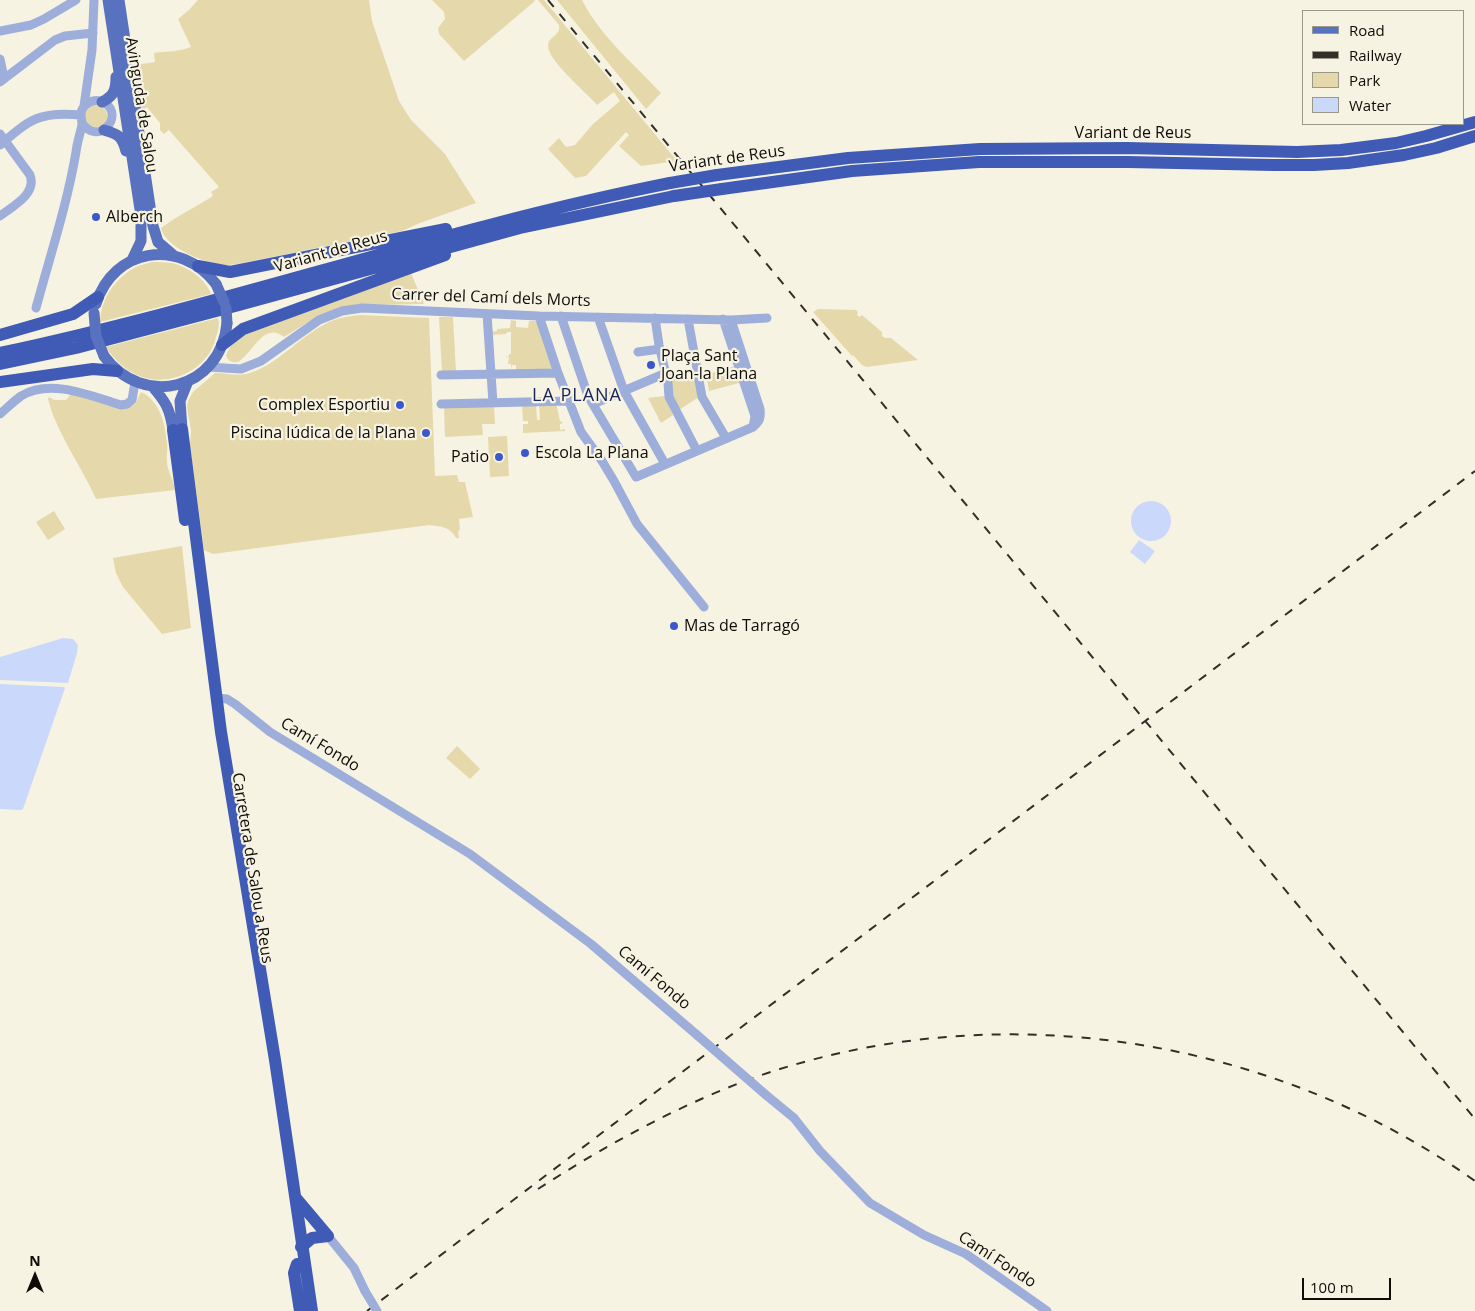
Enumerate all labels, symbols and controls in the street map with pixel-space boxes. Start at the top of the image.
legend [1302,10,1465,125]
text: Road [1349,20,1385,40]
street label: Avinguda de Salou [121,36,161,174]
text: Railway [1349,45,1402,65]
text: Park [1349,70,1380,90]
text: Water [1349,95,1391,115]
street label: Variant de Reus [1075,123,1191,143]
street label: Variant de Reus [668,141,786,177]
place label: Alberch [106,207,163,227]
marker: Alberch [90,211,102,223]
street label: Variant de Reus [272,227,390,277]
street label: Carrer del Camí dels Morts [391,285,591,311]
place label: Plaça Sant Joan-la Plana [661,346,757,384]
marker: Plaça Sant Joan-la Plana [645,359,657,371]
district label: LA PLANA [531,385,623,407]
place label: Complex Esportiu [258,395,390,415]
marker: Complex Esportiu [394,399,406,411]
place label: Piscina lúdica de la Plana [230,423,416,443]
marker: Piscina lúdica de la Plana [420,427,432,439]
place label: Escola La Plana [535,443,649,463]
place label: Patio [451,447,489,467]
marker: Escola La Plana [519,447,531,459]
marker: Patio [493,451,505,463]
place label: Mas de Tarragó [684,616,800,636]
marker: Mas de Tarragó [668,620,680,632]
street label: Camí Fondo [277,714,363,776]
street label: Carretera de Salou a Reus [227,771,277,965]
street label: Camí Fondo [614,942,694,1014]
street label: Camí Fondo [954,1228,1040,1292]
north arrow [10,1251,60,1301]
text: N [29,1251,41,1270]
scale bar [1305,1268,1394,1300]
text: 100 m [1310,1277,1354,1297]

